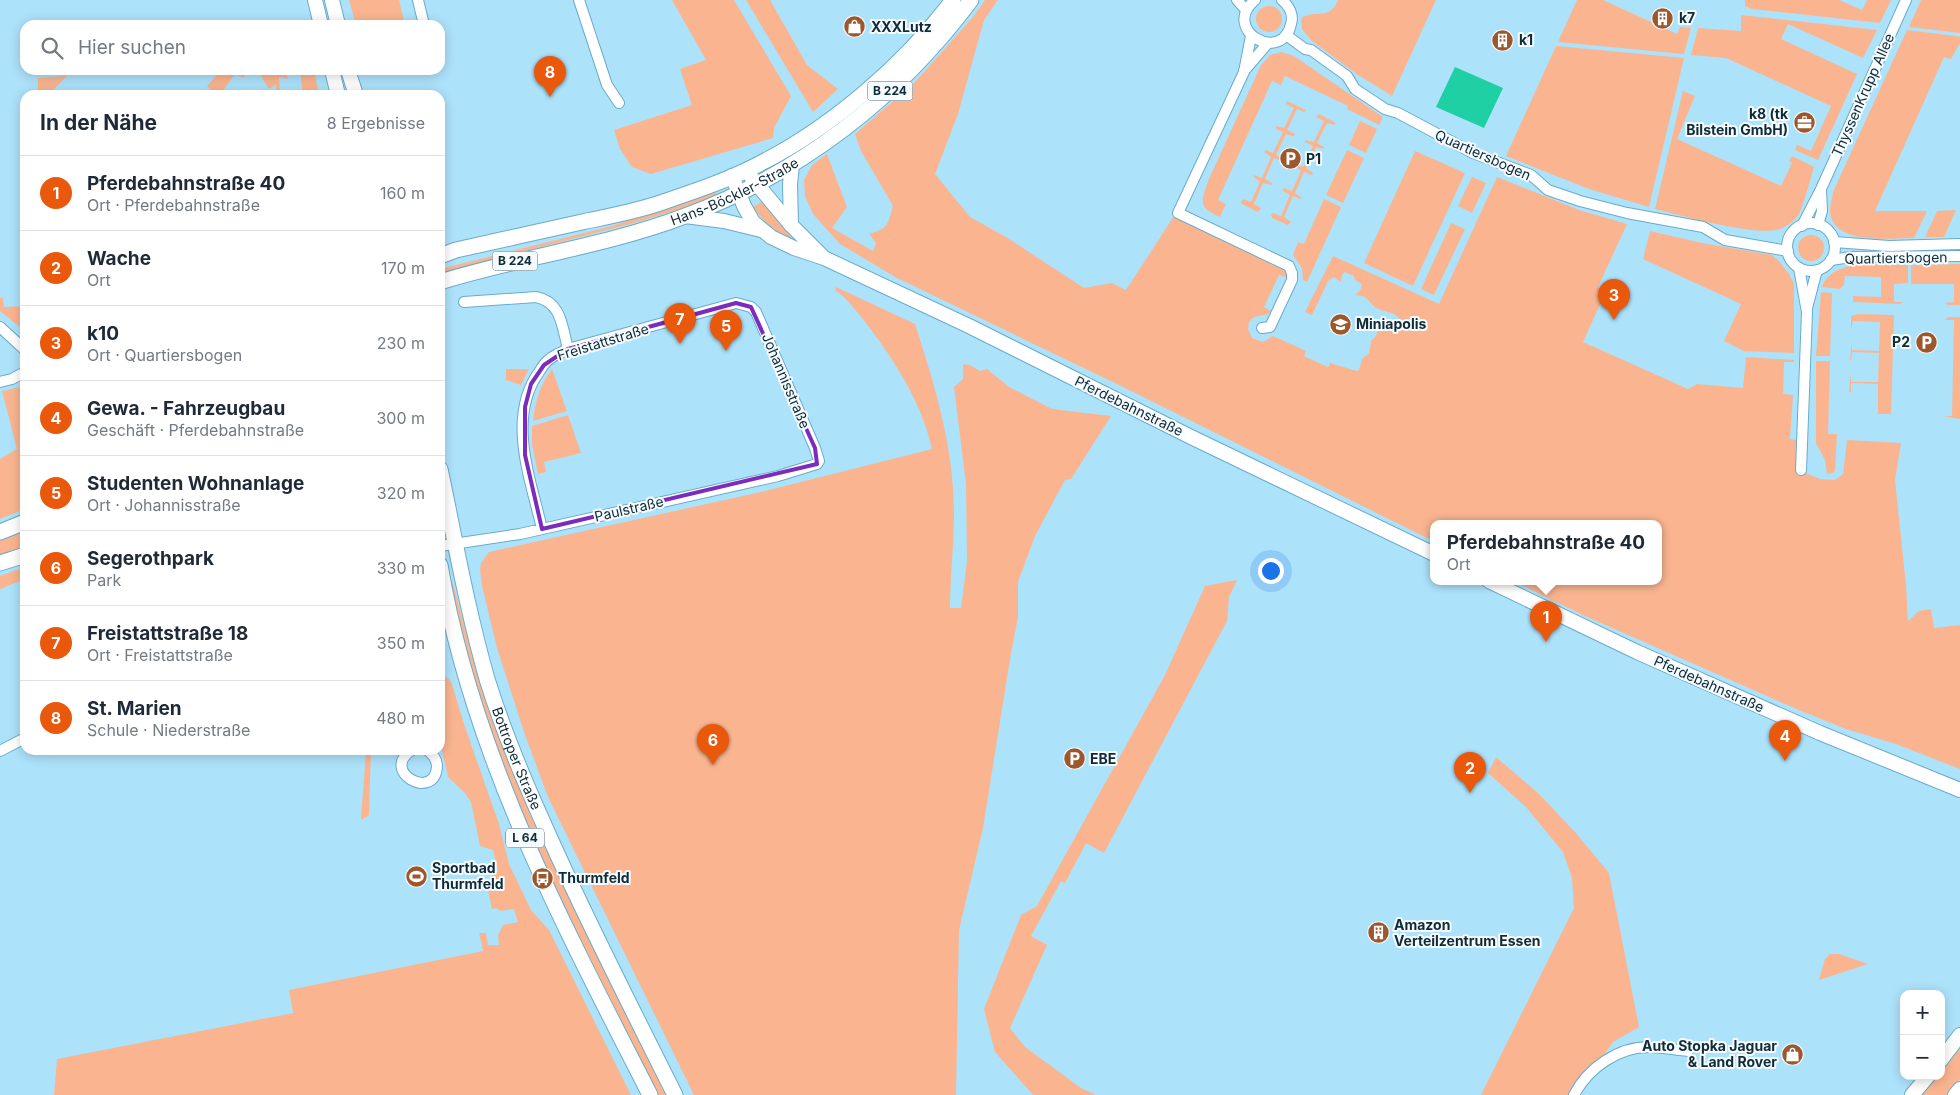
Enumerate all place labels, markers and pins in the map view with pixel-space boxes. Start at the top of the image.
building icon: k7 [1651,6,1675,30]
place label: k7 [1679,9,1695,26]
shop icon: XXXLutz [843,15,867,39]
place label: XXXLutz [871,18,932,35]
building icon: k1 [1491,28,1515,52]
place label: k1 [1519,31,1533,48]
pin: 8 [534,56,566,97]
place label: k8 (tk Bilstein GmbH) [1686,105,1789,138]
office icon: k8 (tk Bilstein GmbH) [1792,110,1816,134]
parking icon: P1 [1278,147,1302,171]
place label: P1 [1306,150,1321,167]
pin: 3 [1598,279,1630,320]
pin: 7 [664,303,696,344]
pin: 5 [710,310,742,351]
school or university icon: Miniapolis [1328,312,1352,336]
place label: Miniapolis [1356,315,1426,332]
parking icon: P2 [1914,330,1938,354]
place label: P2 [1892,333,1910,350]
pin: 1 [1530,601,1562,642]
pin: 4 [1769,720,1801,761]
pin: 6 [697,724,729,765]
parking icon: EBE [1062,747,1086,771]
place label: EBE [1090,750,1116,767]
pin: 2 [1454,752,1486,793]
place label: Sportbad Thurmfeld [432,859,504,892]
sports icon: Sportbad Thurmfeld [404,864,428,888]
bus stop icon: Thurmfeld [530,866,554,890]
place label: Thurmfeld [558,869,630,886]
place label: Amazon Verteilzentrum Essen [1394,916,1541,949]
building icon: Amazon Verteilzentrum Essen [1366,921,1390,945]
place label: Auto Stopka Jaguar & Land Rover [1642,1037,1777,1070]
shop icon: Auto Stopka Jaguar & Land Rover [1781,1042,1805,1066]

